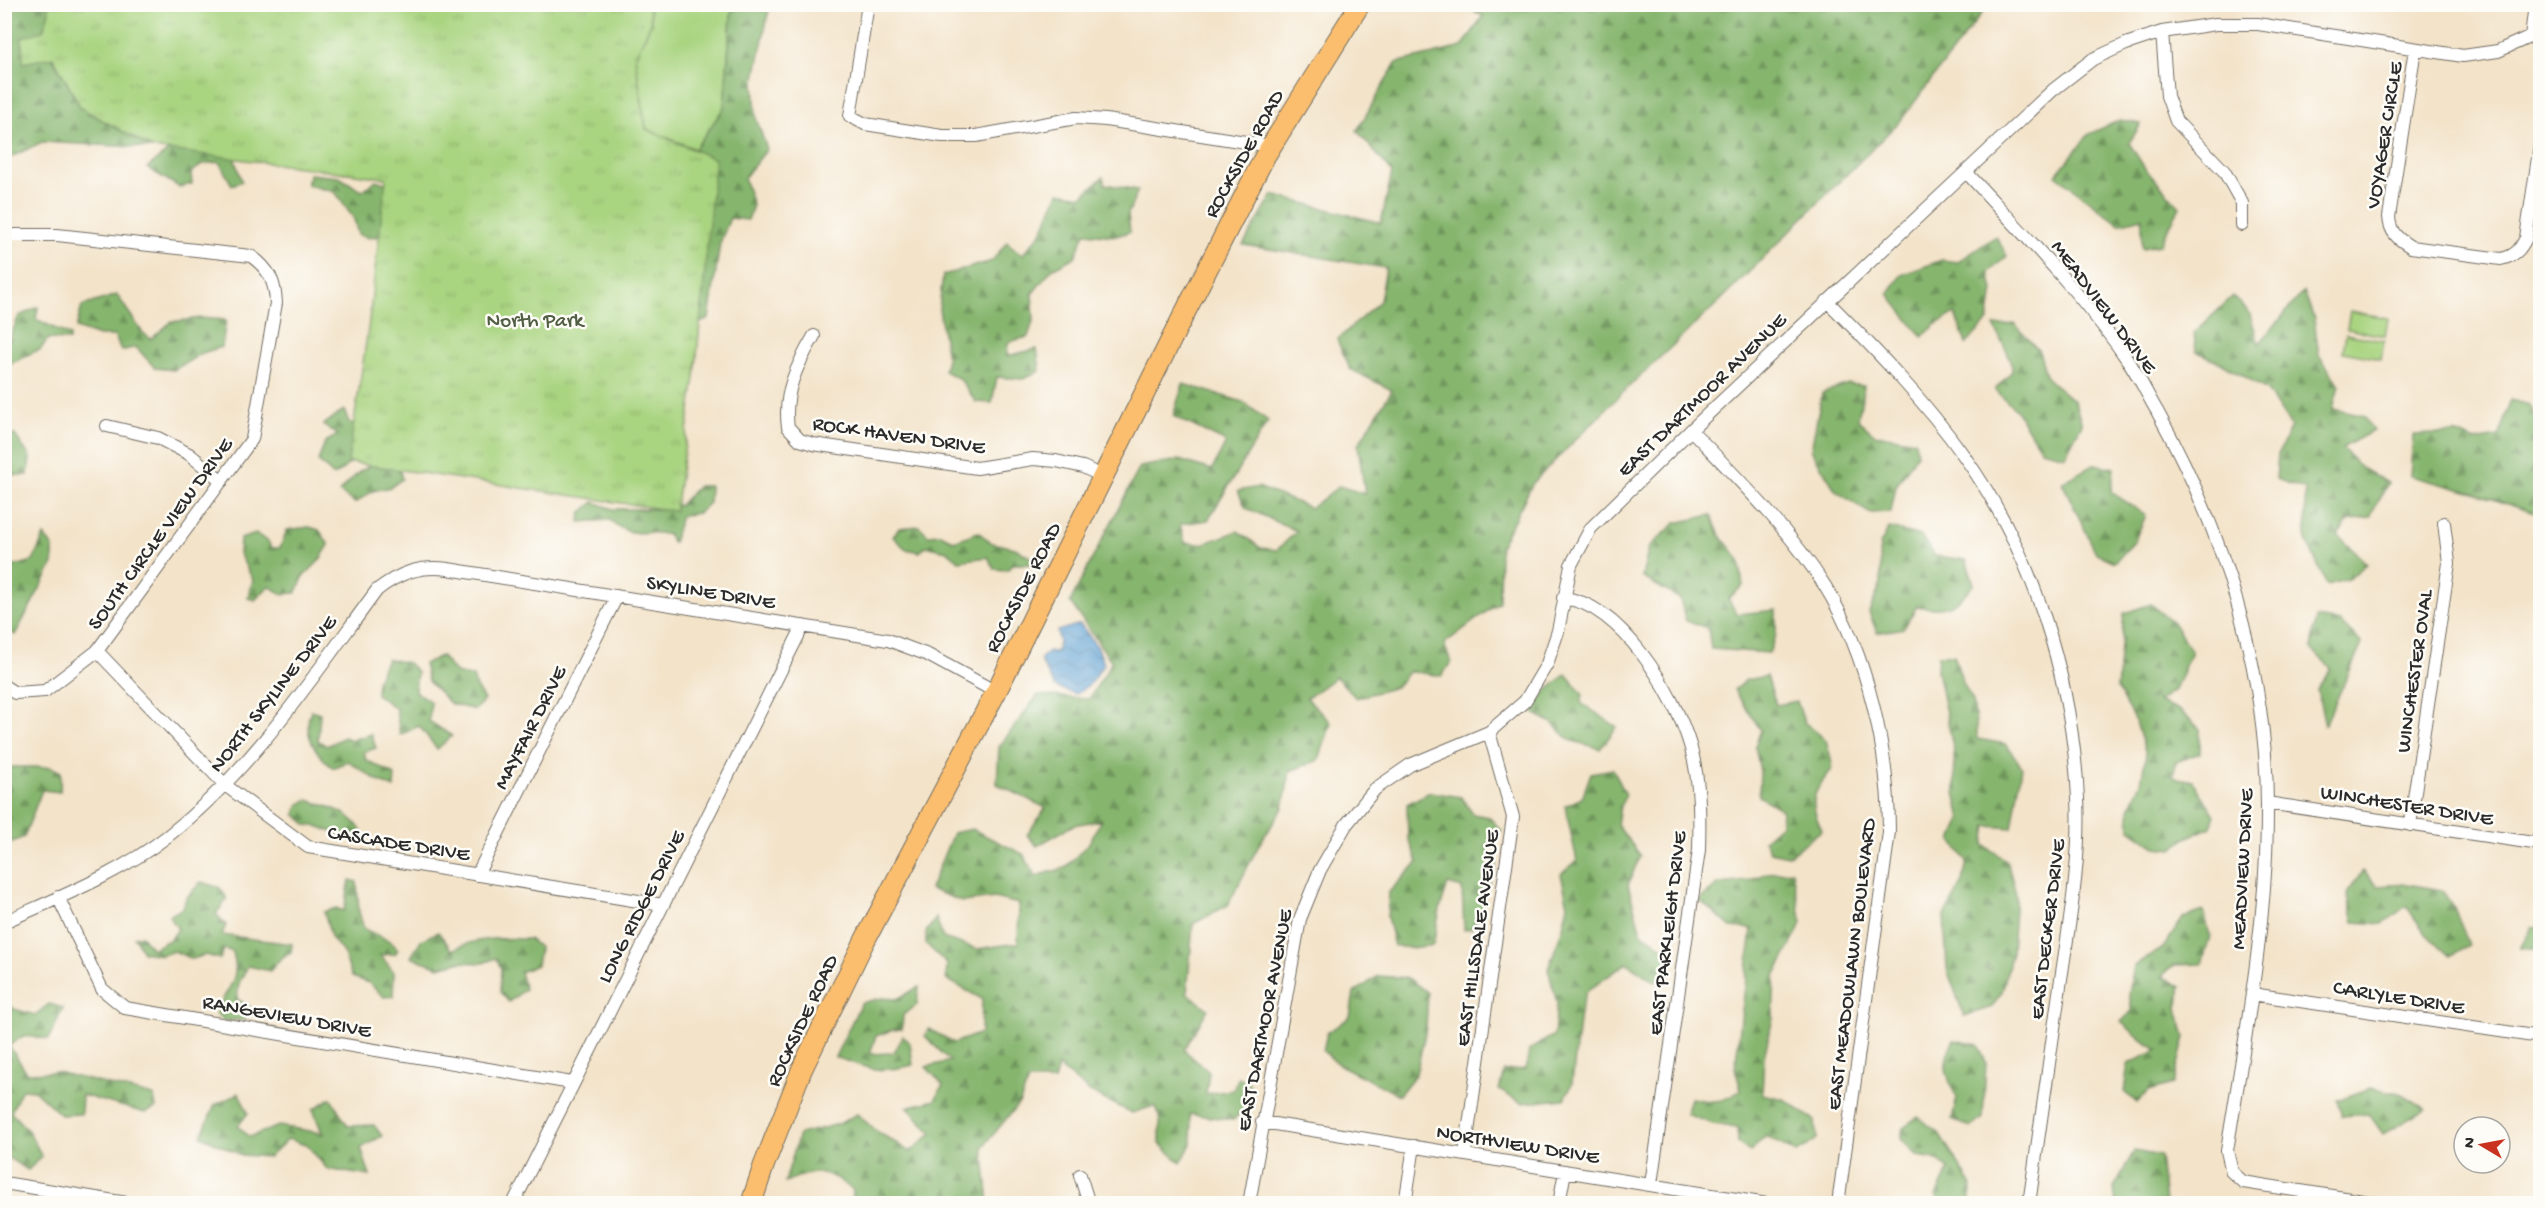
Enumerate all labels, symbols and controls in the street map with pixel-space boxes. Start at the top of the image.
street label: VOYAGER CIRCLE [2362,59,2411,212]
street label: ROCKSIDE ROAD [1200,86,1292,223]
street label: MEADVIEW DRIVE [2044,236,2161,381]
street label: EAST DARTMOOR AVENUE [1614,309,1794,484]
park label: North Park [487,310,586,335]
street label: ROCK HAVEN DRIVE [811,413,987,462]
street label: SOUTH CIRCLE VIEW DRIVE [84,433,240,636]
street label: ROCKSIDE ROAD [982,519,1069,658]
street label: SKYLINE DRIVE [644,572,778,617]
street label: WINCHESTER OVAL [2393,587,2440,755]
street label: NORTH SKYLINE DRIVE [206,611,344,779]
street label: MAYFAIR DRIVE [490,662,574,795]
street label: WINCHESTER DRIVE [2318,781,2495,834]
street label: MEADVIEW DRIVE [2228,787,2261,950]
street label: EAST MEADOWLAWN BOULEVARD [1823,817,1884,1112]
street label: CASCADE DRIVE [326,822,472,869]
street label: LONG RIDGE DRIVE [594,826,693,988]
street label: EAST HILLSDALE AVENUE [1452,828,1507,1048]
street label: EAST PARKLEIGH DRIVE [1645,829,1695,1037]
street label: EAST DECKER DRIVE [2026,837,2073,1021]
street label: EAST DARTMOOR AVENUE [1233,907,1300,1134]
street label: ROCKSIDE ROAD [763,951,846,1091]
street label: CARLYLE DRIVE [2331,977,2467,1022]
street label: RANGEVIEW DRIVE [200,991,373,1046]
north arrow [2452,1115,2512,1175]
street label: NORTHVIEW DRIVE [1434,1121,1602,1172]
text: N [2460,1136,2481,1150]

